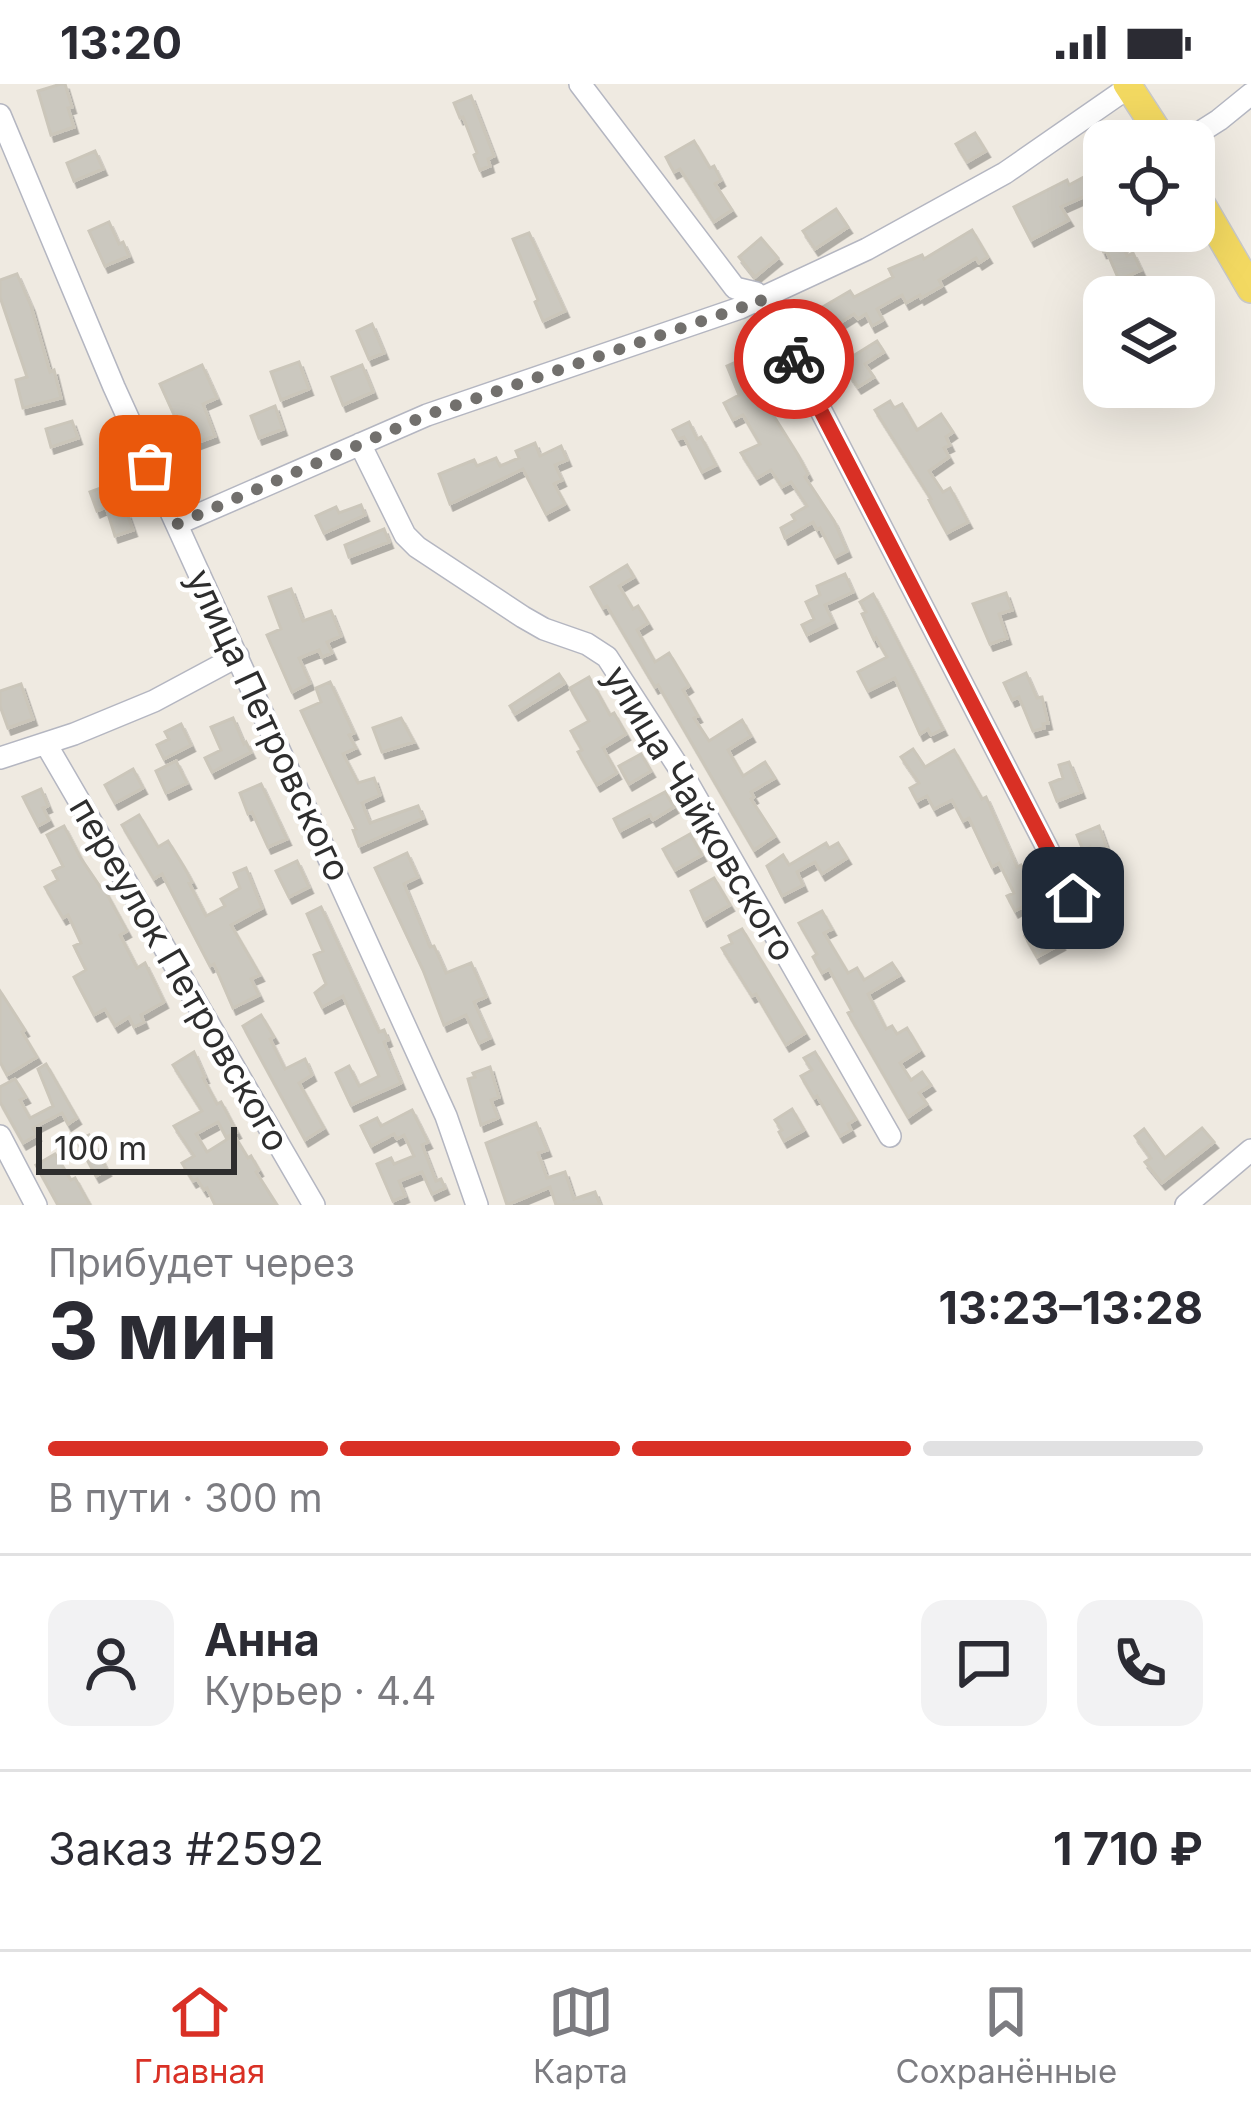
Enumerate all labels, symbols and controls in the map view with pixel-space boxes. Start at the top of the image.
text: 13:20 [60,15,182,70]
map controls [1083,120,1215,408]
button: locate [1083,120,1215,252]
button: layers [1083,276,1215,408]
courier [734,299,854,419]
icon: bike [761,326,827,392]
pin [99,415,201,517]
icon: bag [117,433,183,499]
street label: улица Петровского [177,562,361,888]
street label: улица Чайковского [594,657,806,969]
street label: переулок Петровского [61,789,299,1159]
pin [1022,847,1124,949]
icon: home [1040,865,1106,931]
scale bar [36,1121,237,1174]
text: 100 m [54,1128,147,1168]
text: Прибудет через [48,1239,355,1286]
text: 13:23–13:28 [939,1280,1203,1335]
text: 3 мин [48,1283,277,1378]
text: В пути · 300 m [48,1474,323,1521]
button: person [48,1600,174,1726]
button: chat [921,1600,1047,1726]
button: phone [1077,1600,1203,1726]
text: Анна [204,1612,320,1667]
text: Курьер · 4.4 [204,1667,436,1714]
text: Заказ #2592 [48,1821,324,1876]
text: 1 710 ₽ [1053,1821,1203,1876]
tab: Главная [134,1979,265,2091]
tab: Карта [533,1979,628,2091]
tab: Сохранённые [896,1979,1117,2091]

